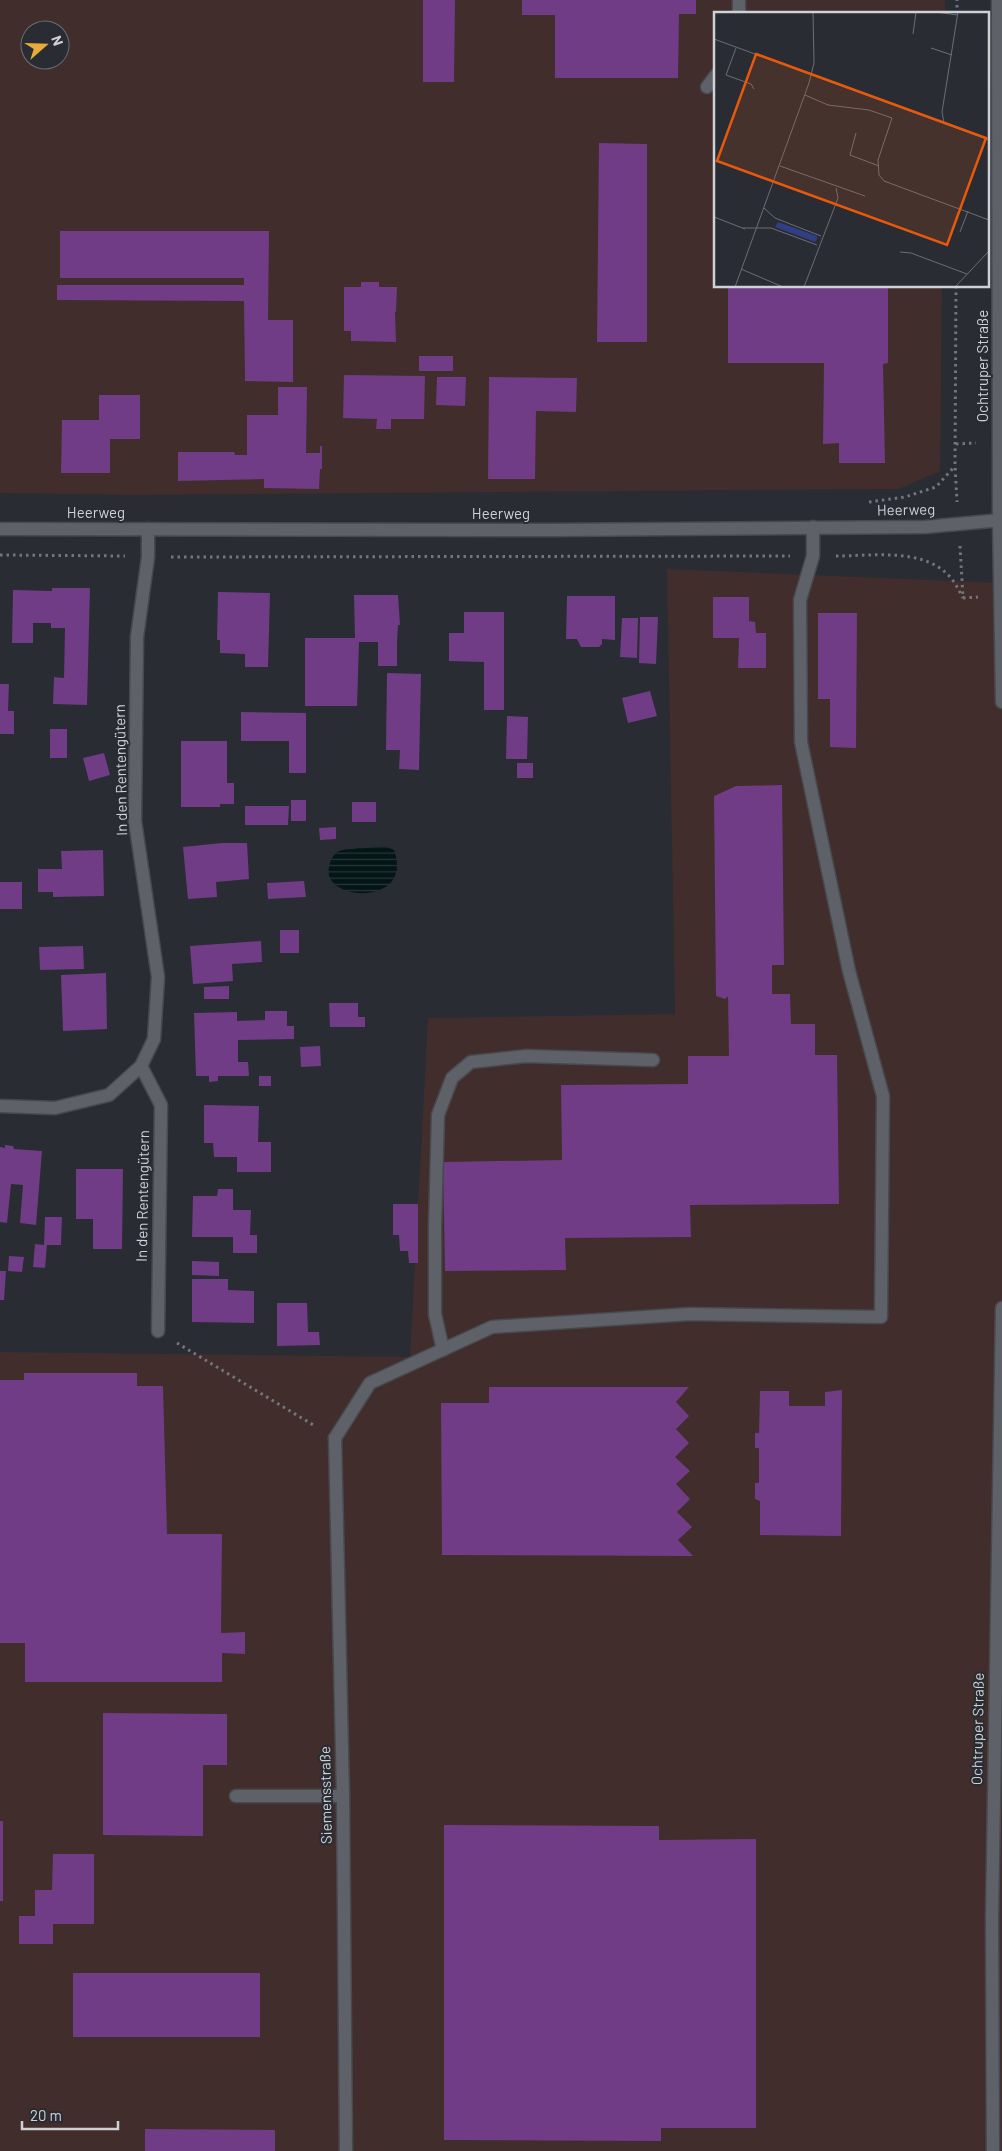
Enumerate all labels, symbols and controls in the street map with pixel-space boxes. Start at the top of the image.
inset map [714,12,990,288]
north arrow [20,20,70,70]
text: N [48,33,67,48]
street label: Ochtruper Straße [973,310,991,422]
street label: Heerweg [877,499,935,519]
street label: Heerweg [67,503,125,521]
street label: Heerweg [472,504,530,522]
street label: In den Rentengütern [110,704,130,836]
street label: In den Rentengütern [132,1130,152,1262]
street label: Ochtruper Straße [967,1673,987,1785]
street label: Siemensstraße [315,1746,335,1844]
scale bar [22,2098,119,2130]
text: 20 m [30,2106,62,2124]

